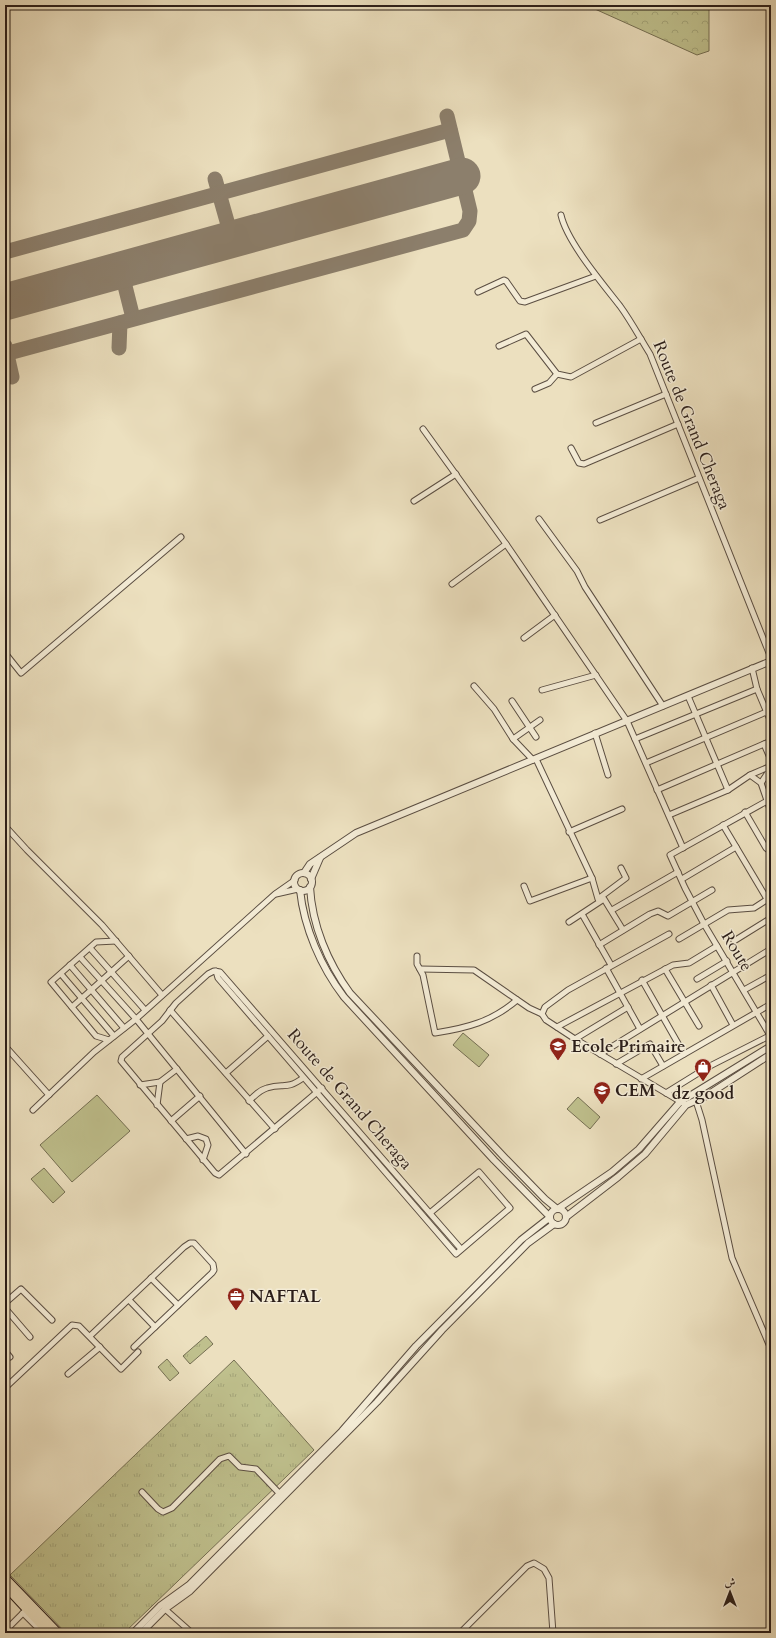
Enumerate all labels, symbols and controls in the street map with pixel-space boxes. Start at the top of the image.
street label: Route de Grand Cheraga [648,337,737,513]
street label: Route [716,926,758,976]
street label: Route de Grand Cheraga [282,1024,418,1175]
place label: Ecole Primaire [571,1035,685,1058]
school or university icon: Ecole Primaire [548,1036,568,1061]
shop icon: dz good [693,1057,713,1082]
place label: CEM [615,1079,656,1102]
school or university icon: CEM [592,1080,612,1105]
place label: dz good [672,1082,734,1105]
place label: NAFTAL [249,1285,321,1308]
office icon: NAFTAL [226,1286,246,1311]
north arrow [710,1572,750,1612]
text: ش [725,1575,736,1590]

